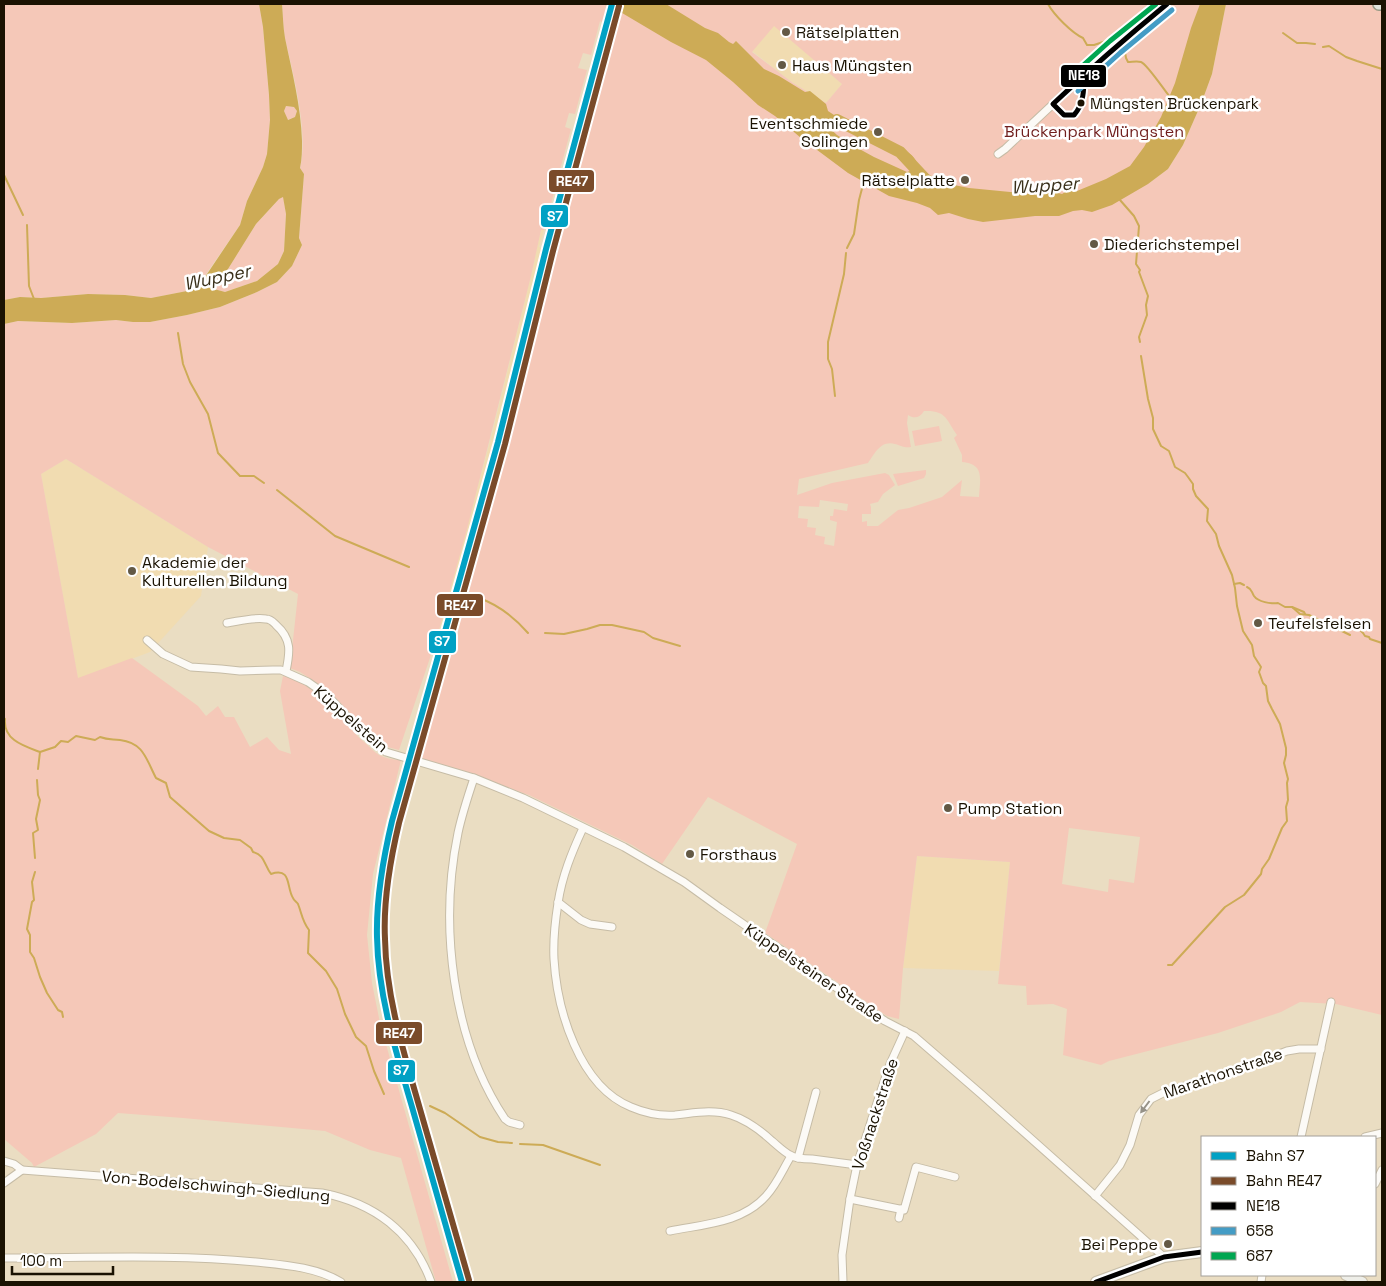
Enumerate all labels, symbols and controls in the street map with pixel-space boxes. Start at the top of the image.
place label: Rätselplatten [796,22,899,43]
marker: Rätselplatten [780,26,792,38]
place label: Haus Müngsten [792,55,912,76]
marker: Haus Müngsten [776,59,788,71]
line badge: NE18 [1060,64,1107,88]
text: NE18 [1068,66,1101,84]
place label: Müngsten Brückenpark [1090,94,1259,113]
marker: Müngsten Brückenpark [1076,98,1086,108]
place label: Eventschmiede Solingen [750,113,868,152]
park label: Brückenpark Müngsten [1004,121,1184,142]
marker: Eventschmiede Solingen [872,126,884,138]
line badge: RE47 [548,169,595,193]
place label: Rätselplatte [862,170,955,191]
water label: Wupper [1011,171,1082,199]
text: RE47 [556,172,589,190]
marker: Rätselplatte [959,174,971,186]
line badge: S7 [540,204,569,228]
text: S7 [547,207,563,225]
place label: Diederichstempel [1104,234,1239,255]
marker: Diederichstempel [1088,238,1100,250]
water label: Wupper [182,258,254,295]
place label: Akademie der Kulturellen Bildung [142,552,288,591]
marker: Akademie der Kulturellen Bildung [126,565,138,577]
line badge: RE47 [436,593,484,617]
text: RE47 [444,596,477,614]
place label: Teufelsfelsen [1268,613,1371,634]
marker: Teufelsfelsen [1252,617,1264,629]
line badge: S7 [428,630,457,654]
text: S7 [434,632,450,650]
street label: Küppelstein [309,681,393,757]
place label: Pump Station [958,798,1062,819]
marker: Pump Station [942,802,954,814]
place label: Forsthaus [700,844,777,865]
marker: Forsthaus [684,848,696,860]
street label: Küppelsteiner Straße [740,919,888,1027]
line badge: RE47 [375,1021,423,1045]
text: RE47 [383,1024,416,1042]
street label: Marathonstraße [1161,1043,1285,1103]
street label: Voßnackstraße [847,1056,903,1172]
line badge: S7 [387,1059,416,1083]
text: S7 [393,1061,409,1079]
one-way arrow [1139,1100,1150,1113]
legend [1201,1136,1376,1276]
text: Bahn S7 [1246,1146,1304,1165]
street label: Von-Bodelschwingh-Siedlung [101,1166,331,1206]
text: Bahn RE47 [1246,1171,1322,1190]
text: NE18 [1246,1196,1280,1215]
text: 658 [1246,1221,1274,1240]
place label: Bei Peppe [1081,1234,1158,1255]
marker: Bei Peppe [1162,1238,1174,1250]
scale bar [12,1244,114,1276]
text: 687 [1246,1246,1273,1265]
text: 100 m [20,1251,62,1270]

